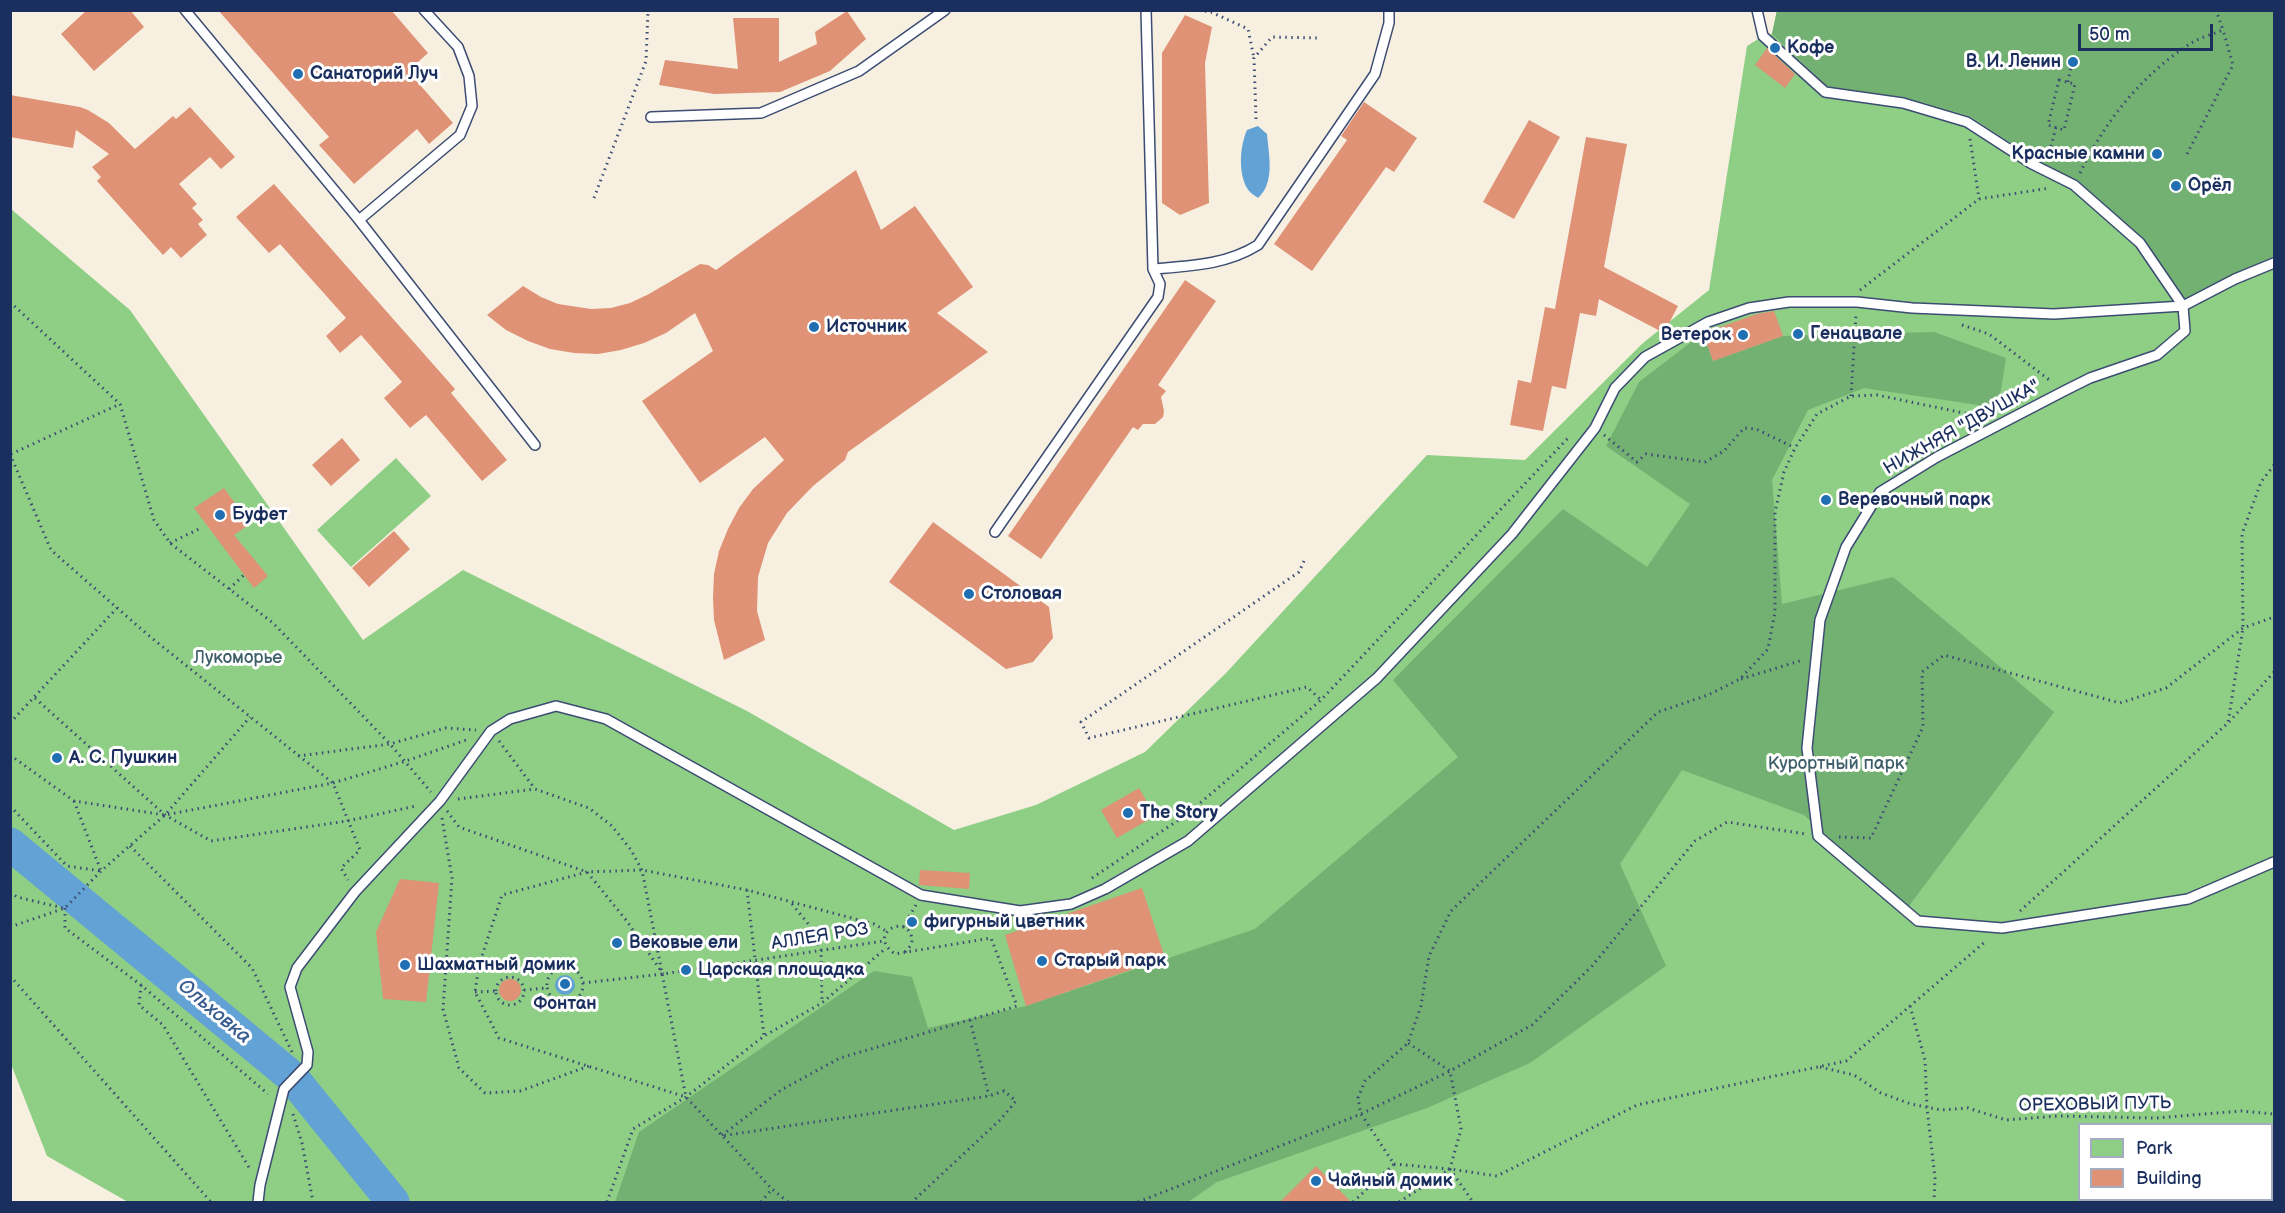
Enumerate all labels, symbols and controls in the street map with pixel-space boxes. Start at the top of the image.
scale bar [2081,12,2216,50]
text: 50 m [2089,24,2130,45]
place label: Кофе [1787,37,1834,59]
marker: Кофе [1768,41,1782,55]
place label: В. И. Ленин [1966,51,2061,73]
marker: В. И. Ленин [2066,55,2080,69]
place label: Cанаторий Луч [310,63,438,85]
marker: Cанаторий Луч [291,67,305,81]
place label: Красные камни [2012,143,2145,165]
marker: Красные камни [2150,147,2164,161]
place label: Орёл [2188,175,2232,197]
marker: Орёл [2169,179,2183,193]
place label: Источник [826,316,907,338]
marker: Источник [807,320,821,334]
place label: Генацвале [1810,323,1902,345]
place label: Ветерок [1661,324,1731,346]
marker: Генацвале [1791,327,1805,341]
marker: Ветерок [1736,328,1750,342]
street label: НИЖНЯЯ "ДВУШКА" [1880,376,2044,480]
place label: Веревочный парк [1838,489,1990,511]
marker: Веревочный парк [1819,493,1833,507]
place label: Буфет [232,504,287,526]
marker: Буфет [213,508,227,522]
place label: Столовая [981,583,1062,605]
marker: Столовая [962,587,976,601]
park label: Лукоморье [194,647,282,669]
place label: А. С. Пушкин [69,747,177,769]
marker: А. С. Пушкин [50,751,64,765]
park label: Курортный парк [1768,753,1904,775]
place label: The Story [1140,802,1218,824]
marker: The Story [1121,806,1135,820]
place label: фигурный цветник [924,911,1085,933]
marker: фигурный цветник [905,915,919,929]
street label: АЛЛЕЯ РОЗ [770,919,870,955]
place label: Вековые ели [629,932,738,954]
marker: Вековые ели [610,936,624,950]
place label: Старый парк [1054,950,1166,972]
place label: Шахматный домик [417,954,576,976]
marker: Старый парк [1035,954,1049,968]
marker: Шахматный домик [398,958,412,972]
place label: Царская площадка [698,959,864,981]
marker: Царская площадка [679,963,693,977]
water label: Ольховка [173,974,255,1050]
marker: Фонтан [558,977,572,991]
place label: Фонтан [533,993,597,1015]
street label: ОРЕХОВЫЙ ПУТЬ [2018,1093,2172,1117]
legend [2078,1123,2273,1201]
text: Park [2136,1138,2172,1159]
text: Building [2136,1168,2202,1189]
place label: Чайный домик [1328,1170,1452,1192]
marker: Чайный домик [1309,1174,1323,1188]

